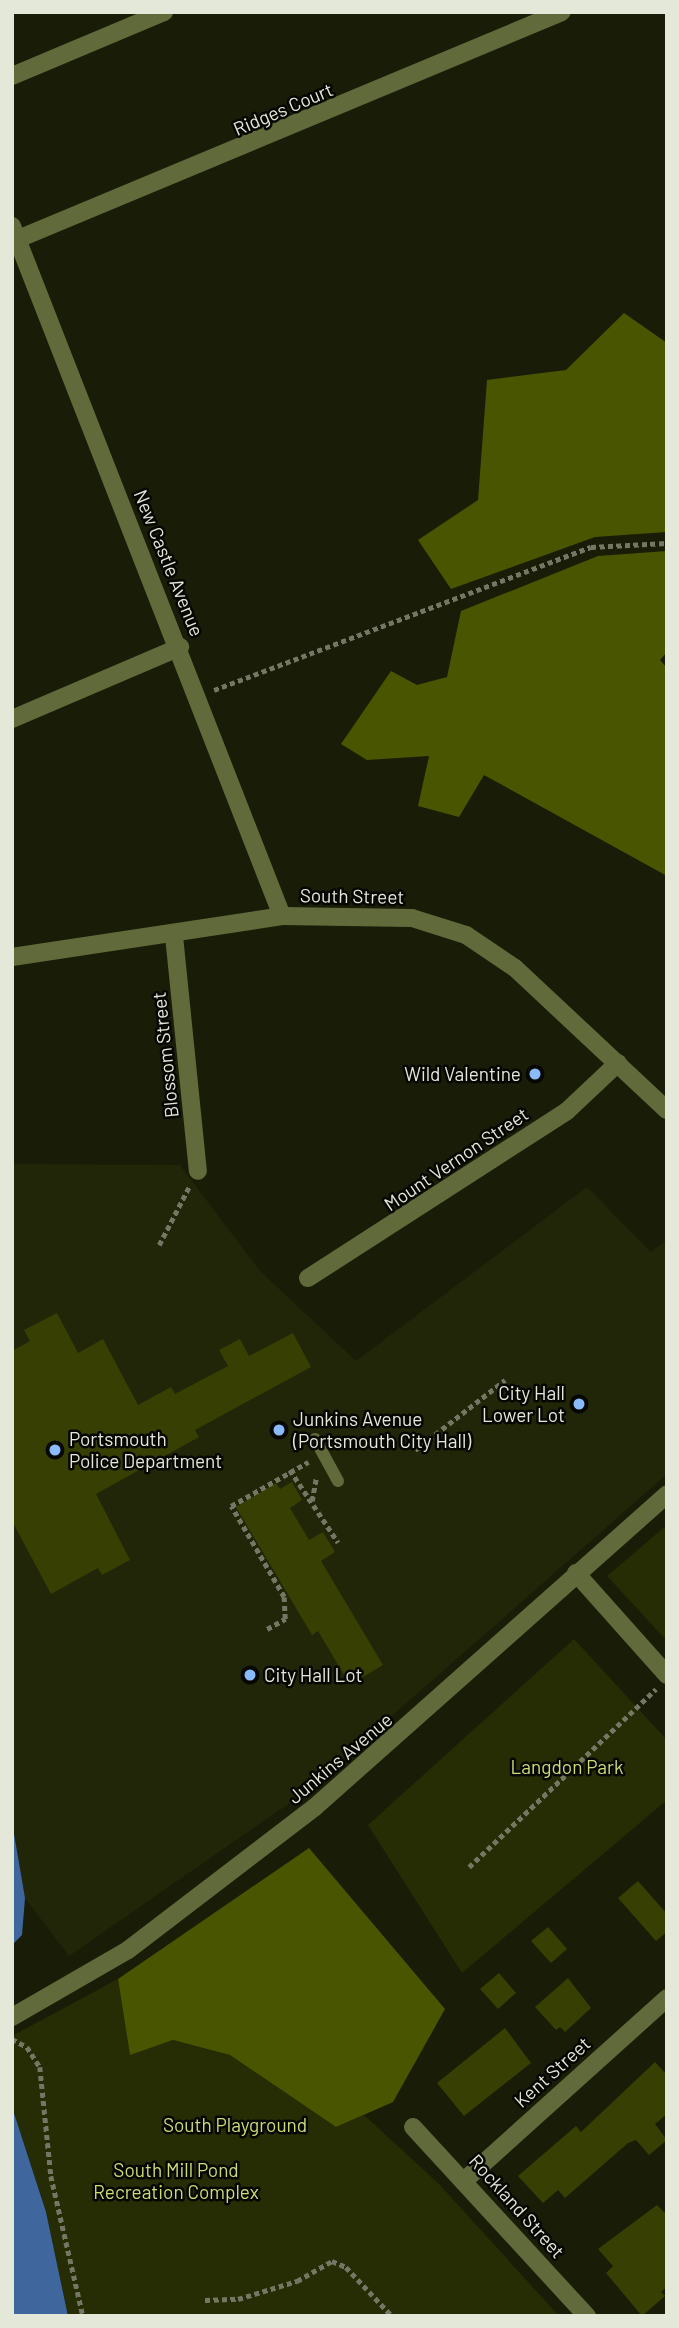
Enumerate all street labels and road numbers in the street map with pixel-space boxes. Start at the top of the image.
street label: Ridges Court [230,78,336,140]
street label: New Castle Avenue [129,486,209,640]
street label: South Street [300,884,404,908]
street label: Blossom Street [147,991,183,1119]
street label: Mount Vernon Street [380,1102,532,1216]
street label: Junkins Avenue [283,1708,397,1808]
street label: Kent Street [509,2032,595,2112]
street label: Rockland Street [465,2149,569,2263]

